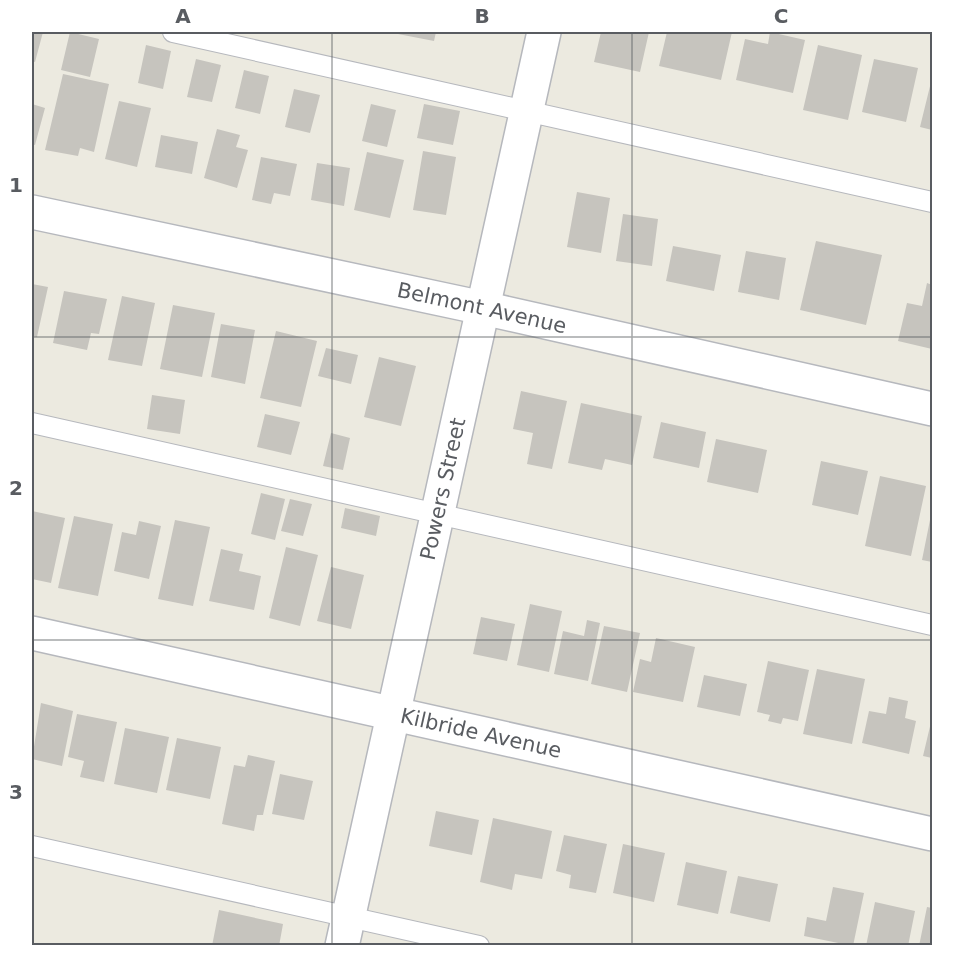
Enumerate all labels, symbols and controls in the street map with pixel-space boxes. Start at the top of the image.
text: A [175,4,191,28]
text: B [474,4,490,28]
text: C [774,4,788,28]
text: 1 [9,173,23,197]
street label: Belmont Avenue [395,278,569,338]
street label: Powers Street [416,416,470,562]
text: 2 [9,476,23,500]
street label: Kilbride Avenue [398,704,564,763]
text: 3 [9,780,23,804]

